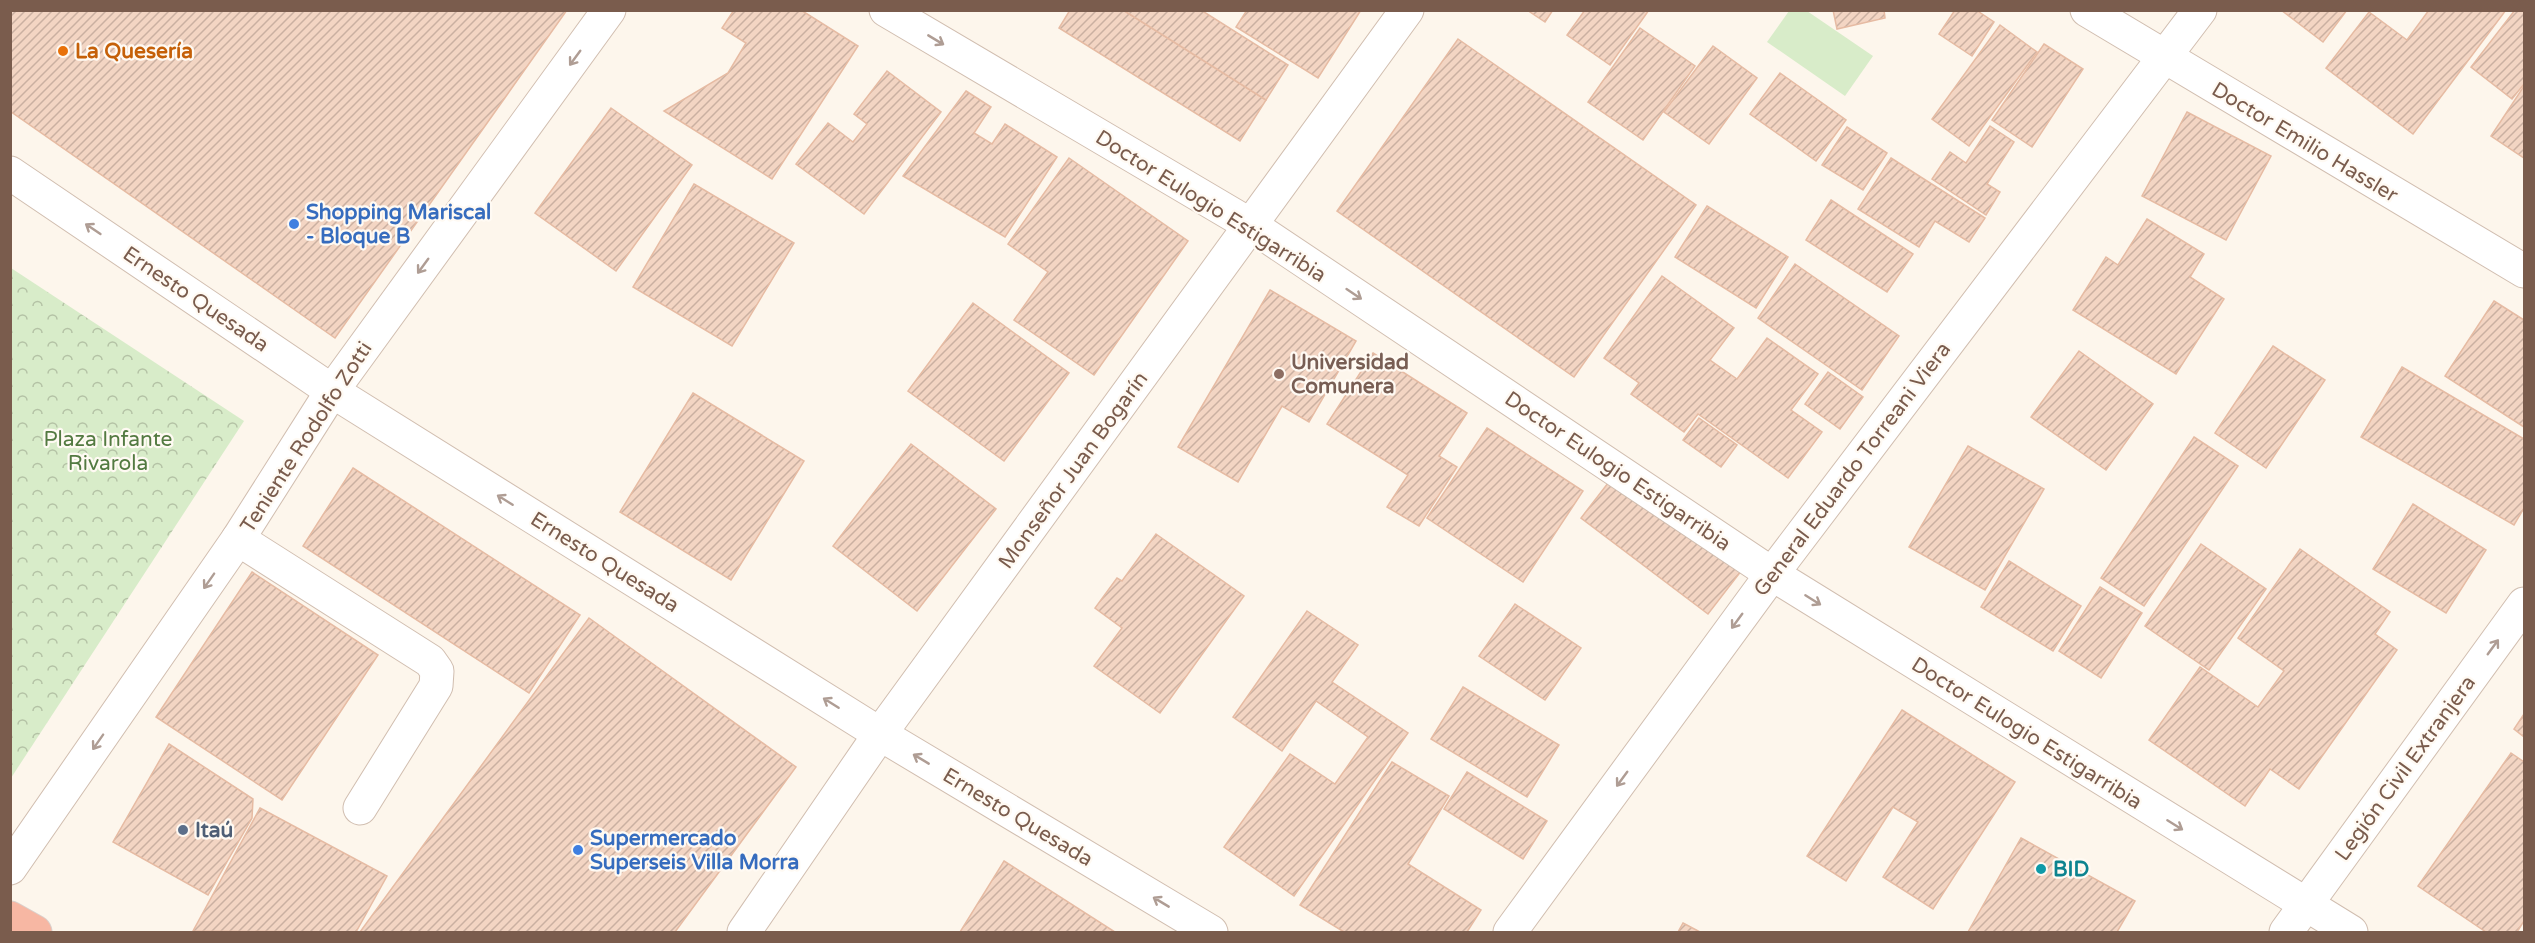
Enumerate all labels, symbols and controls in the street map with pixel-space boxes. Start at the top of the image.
one-way arrow [927,35,944,47]
place label: La Quesería [75,39,193,64]
marker: La Quesería [56,44,70,58]
one-way arrow [569,49,581,65]
street label: Doctor Emilio Hassler [2207,77,2402,208]
street label: Doctor Eulogio Estigarribia [1091,125,1331,288]
place label: Shopping Mariscal - Bloque B [306,200,491,249]
marker: Shopping Mariscal - Bloque B [287,217,301,231]
one-way arrow [85,223,101,235]
street label: Ernesto Quesada [118,241,273,357]
one-way arrow [417,258,429,274]
one-way arrow [1345,288,1362,301]
street label: Teniente Rodolfo Zotti [235,337,378,538]
street label: General Eduardo Torreani Viera [1749,337,1956,601]
place label: Universidad Comunera [1291,350,1409,399]
street label: Monseñor Juan Bogarín [993,367,1153,574]
marker: Universidad Comunera [1272,367,1286,381]
street label: Doctor Eulogio Estigarribia [1500,386,1736,557]
park label: Plaza Infante Rivarola [44,427,173,476]
one-way arrow [497,493,514,505]
street label: Ernesto Quesada [526,507,684,618]
one-way arrow [203,573,215,589]
one-way arrow [1804,594,1821,606]
one-way arrow [1731,613,1743,629]
one-way arrow [2487,640,2499,656]
street label: Doctor Eulogio Estigarribia [1907,652,2147,815]
street label: Legión Civil Extranjera [2330,671,2481,866]
one-way arrow [822,697,839,710]
one-way arrow [92,733,104,749]
one-way arrow [913,753,930,765]
street label: Ernesto Quesada [938,763,1097,872]
one-way arrow [1616,770,1628,786]
place label: Itaú [195,818,233,843]
one-way arrow [2166,820,2183,832]
marker: Itaú [176,823,190,837]
place label: Supermercado Superseis Villa Morra [590,826,799,875]
marker: Supermercado Superseis Villa Morra [571,843,585,857]
place label: BID [2053,857,2089,882]
marker: BID [2034,862,2048,876]
one-way arrow [1153,896,1170,908]

